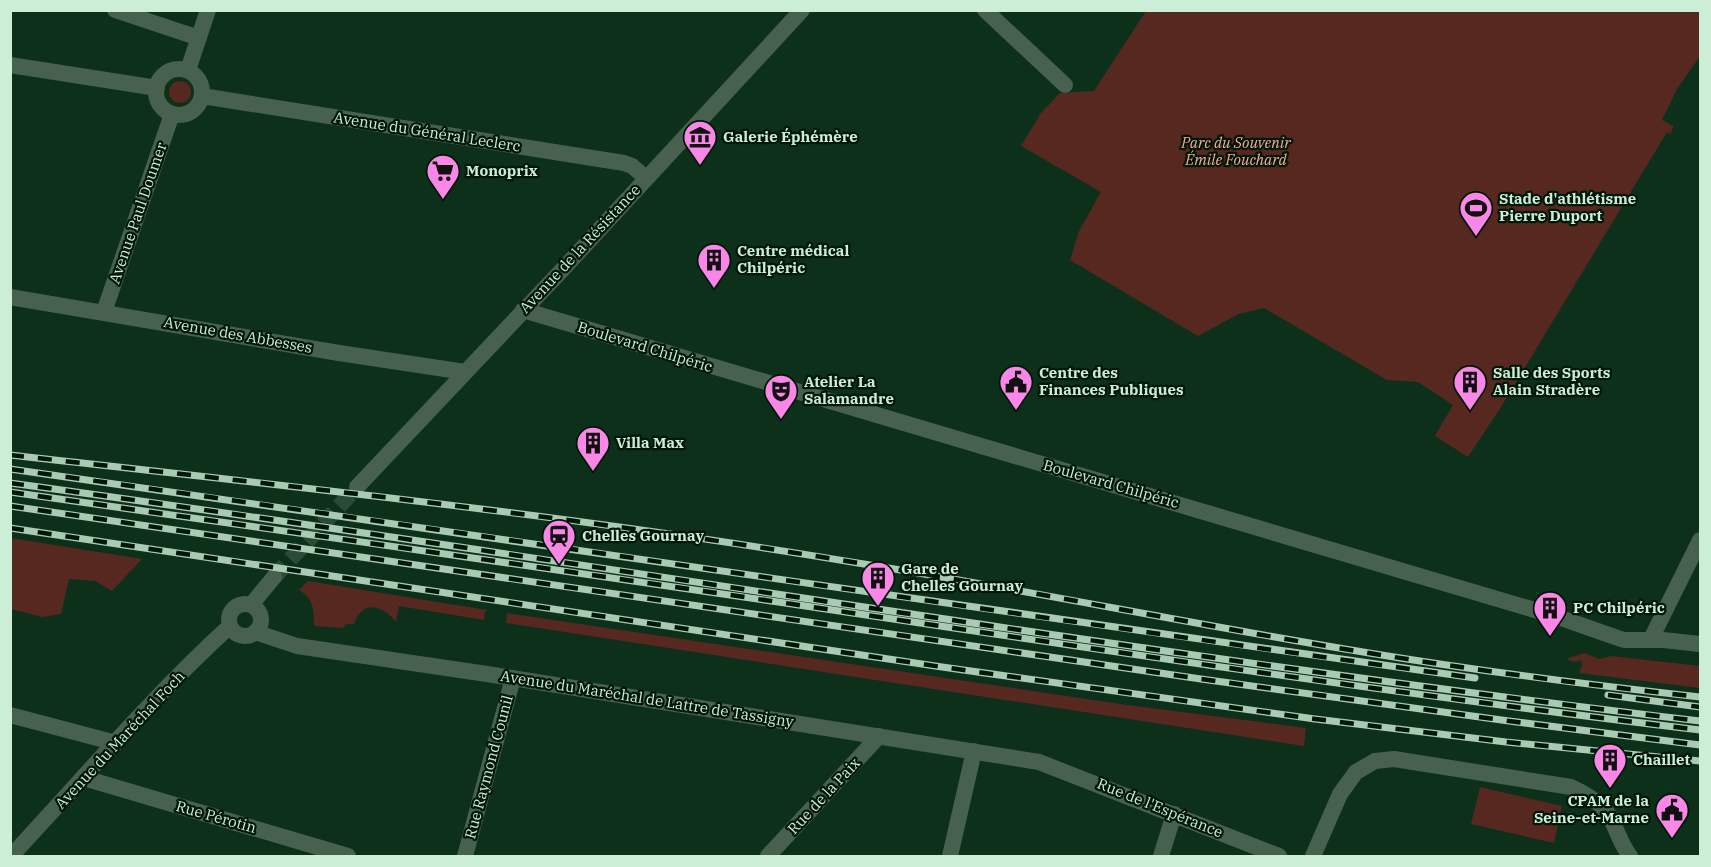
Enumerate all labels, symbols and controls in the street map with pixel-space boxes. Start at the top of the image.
street label: Avenue du Général Leclerc [332,107,522,156]
museum icon: Galerie Éphémère [682,119,718,166]
place label: Galerie Éphémère [723,127,858,146]
park label: Parc du Souvenir Émile Fouchard [1180,133,1291,169]
street label: Avenue Paul Doumer [104,139,171,286]
supermarket icon: Monoprix [425,153,461,200]
place label: Monoprix [466,161,538,180]
street label: Avenue de la Résistance [515,180,644,317]
place label: Stade d'athlétisme Pierre Duport [1499,189,1636,225]
sports icon: Stade d'athlétisme Pierre Duport [1458,190,1494,237]
place label: Centre médical Chilpéric [737,241,849,277]
building icon: Centre médical Chilpéric [696,242,732,289]
street label: Avenue des Abbesses [162,312,314,357]
street label: Boulevard Chilpéric [575,317,715,376]
place label: Centre des Finances Publiques [1039,363,1184,399]
place label: Salle des Sports Alain Stradère [1493,363,1610,399]
public building icon: Centre des Finances Publiques [998,364,1034,411]
building icon: Salle des Sports Alain Stradère [1452,364,1488,411]
place label: Atelier La Salamandre [804,372,894,408]
theatre icon: Atelier La Salamandre [763,373,799,420]
building icon: Villa Max [575,425,611,472]
place label: Villa Max [616,433,684,452]
street label: Boulevard Chilpéric [1041,455,1181,512]
station icon: Chelles Gournay [541,518,577,565]
place label: Chelles Gournay [582,526,704,545]
place label: Gare de Chelles Gournay [901,559,1023,595]
building icon: Gare de Chelles Gournay [860,560,896,607]
building icon: PC Chilpéric [1532,590,1568,637]
place label: PC Chilpéric [1573,598,1665,617]
street label: Avenue du Maréchal de Lattre de Tassigny [499,666,795,731]
street label: Avenue du Maréchal Foch [51,667,189,813]
street label: Rue Raymond Counil [460,693,517,841]
building icon: Chaillet [1592,742,1628,789]
place label: Chaillet [1633,750,1691,769]
street label: Rue de la Paix [783,753,864,838]
street label: Rue de l'Espérance [1095,774,1226,841]
place label: CPAM de la Seine-et-Marne [1534,791,1649,827]
public building icon: CPAM de la Seine-et-Marne [1654,792,1690,839]
street label: Rue Pérotin [174,796,259,837]

